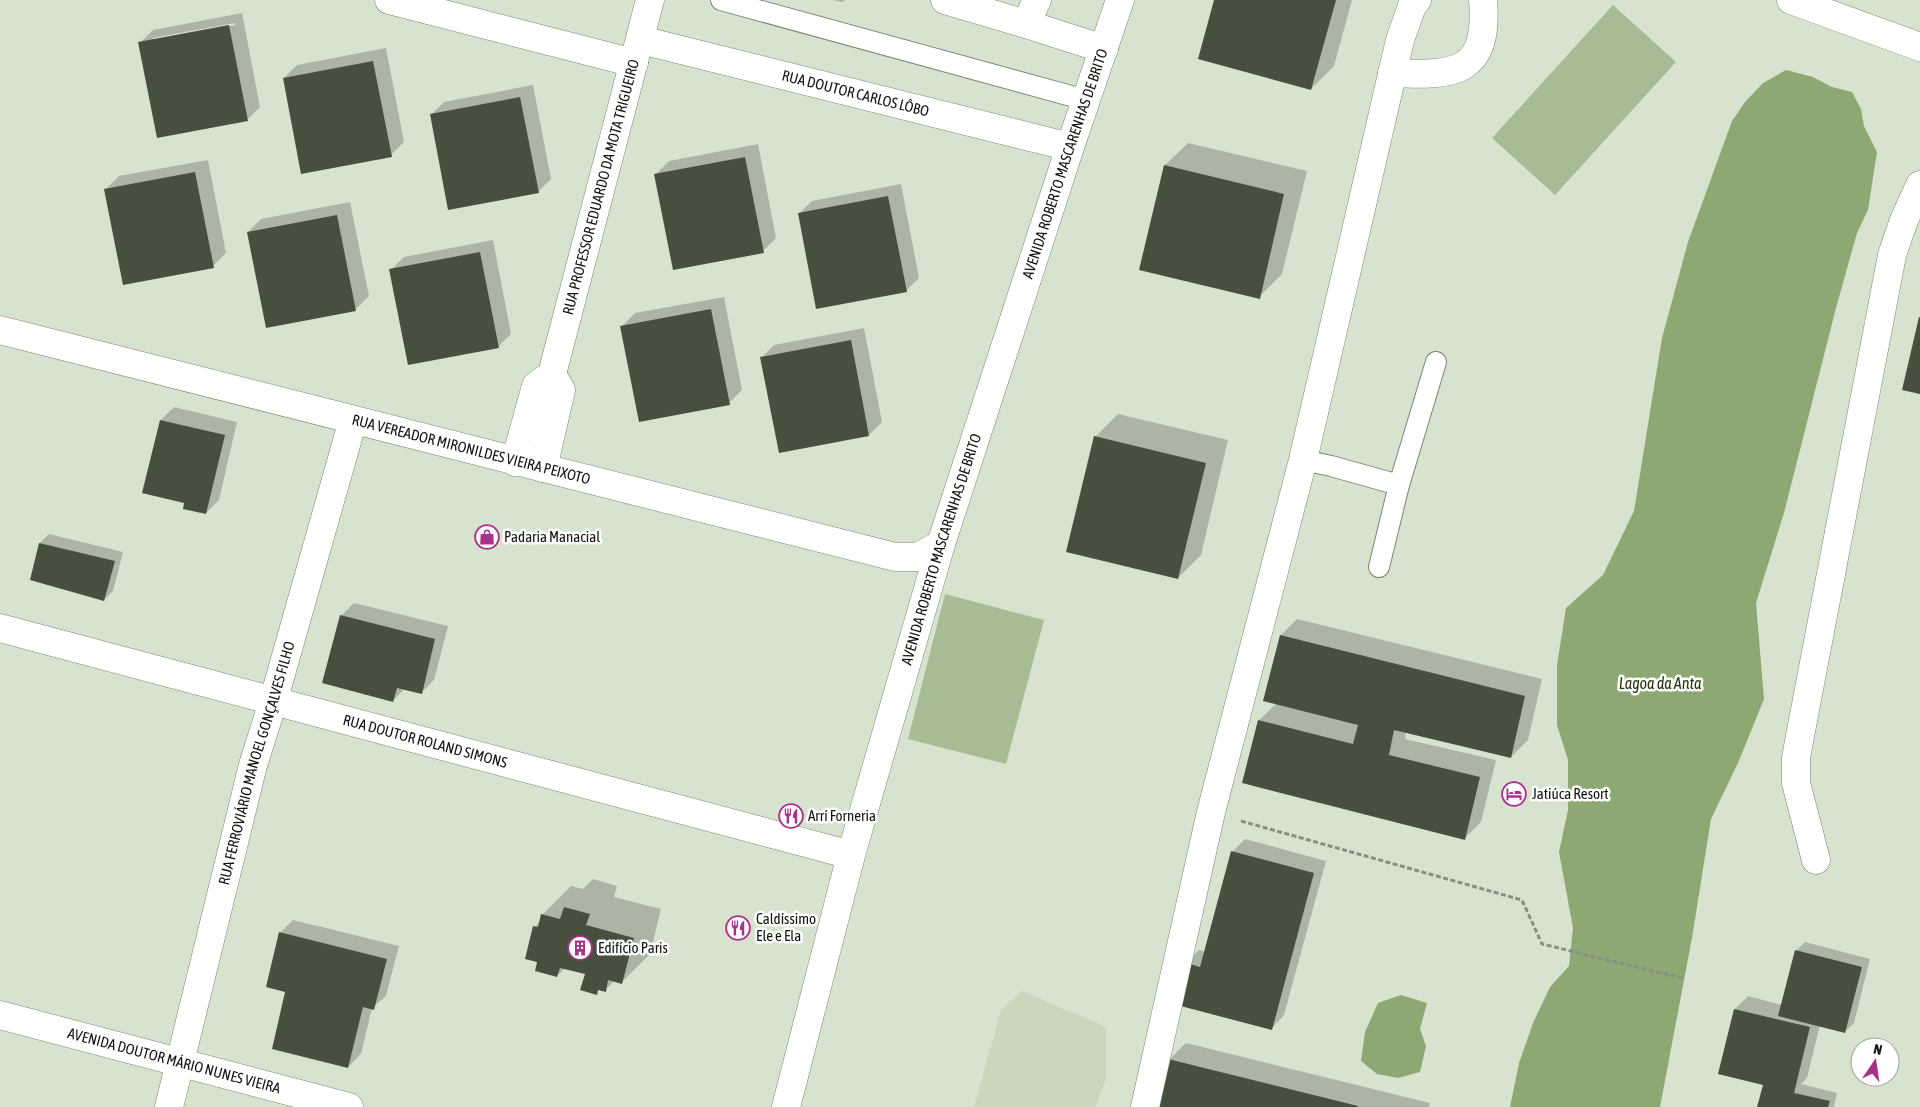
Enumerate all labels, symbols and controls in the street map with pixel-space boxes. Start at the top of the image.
street label: AVENIDA ROBERTO MASCARENHAS DE BRITO [1019,46,1111,281]
street label: RUA PROFESSOR EDUARDO DA MOTA TRIGUEIRO [559,57,642,317]
street label: RUA DOUTOR CARLOS LÔBO [780,66,931,120]
street label: RUA VEREADOR MIRONILDES VIEIRA PEIXOTO [350,411,592,487]
street label: AVENIDA ROBERTO MASCARENHAS DE BRITO [897,431,984,667]
shop icon: Padaria Manacial [474,524,500,550]
place label: Padaria Manacial [504,528,600,545]
street label: RUA FERROVIÁRIO MANOEL GONÇALVES FILHO [215,639,298,886]
water label: Lagoa da Anta [1619,674,1702,693]
street label: RUA DOUTOR ROLAND SIMONS [341,711,509,771]
hotel icon: Jatiúca Resort [1501,781,1527,807]
place label: Jatiúca Resort [1532,785,1609,802]
restaurant icon: Arrí Forneria [778,803,804,829]
place label: Arrí Forneria [808,807,876,824]
place label: Caldíssimo Ele e Ela [756,910,816,944]
restaurant icon: Caldíssimo Ele e Ela [725,915,751,941]
building icon: Edifício Paris [567,935,593,961]
place label: Edifício Paris [598,939,668,956]
street label: AVENIDA DOUTOR MÁRIO NUNES VIEIRA [66,1024,283,1097]
north arrow [1850,1037,1900,1087]
text: N [1872,1041,1884,1058]

